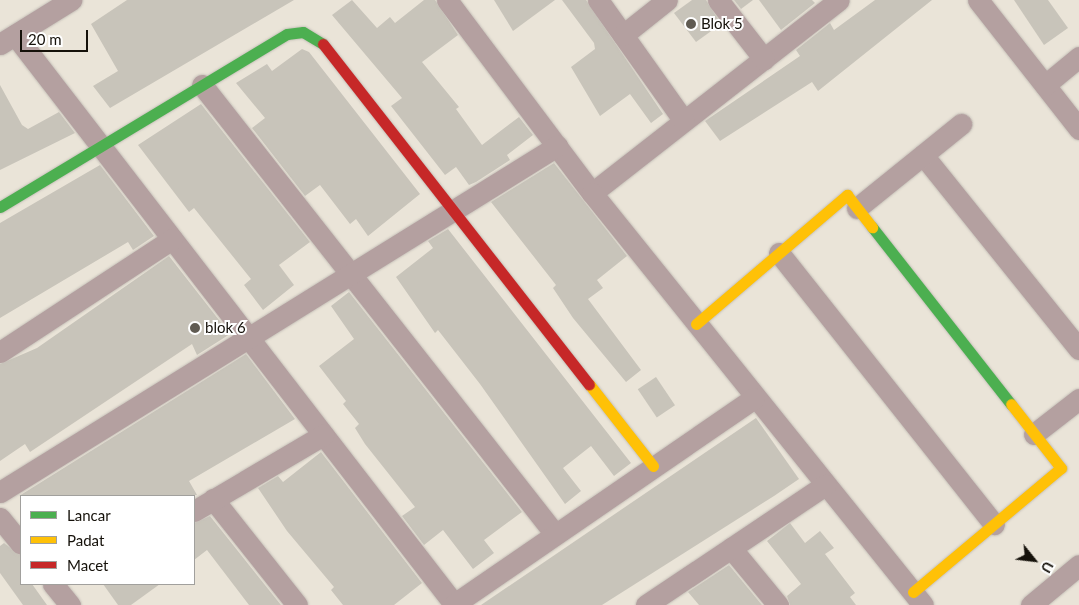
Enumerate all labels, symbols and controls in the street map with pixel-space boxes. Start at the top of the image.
place label: Blok 5 [701,15,743,33]
marker: Blok 5 [685,18,697,30]
scale bar [22,20,90,52]
text: 20 m [28,30,62,48]
place label: blok 6 [205,319,246,337]
marker: blok 6 [189,322,201,334]
legend [20,495,195,585]
text: Lancar [67,506,111,524]
text: Padat [67,531,104,549]
north arrow [1009,535,1059,585]
text: Macet [67,556,108,574]
text: U [1038,559,1058,576]

